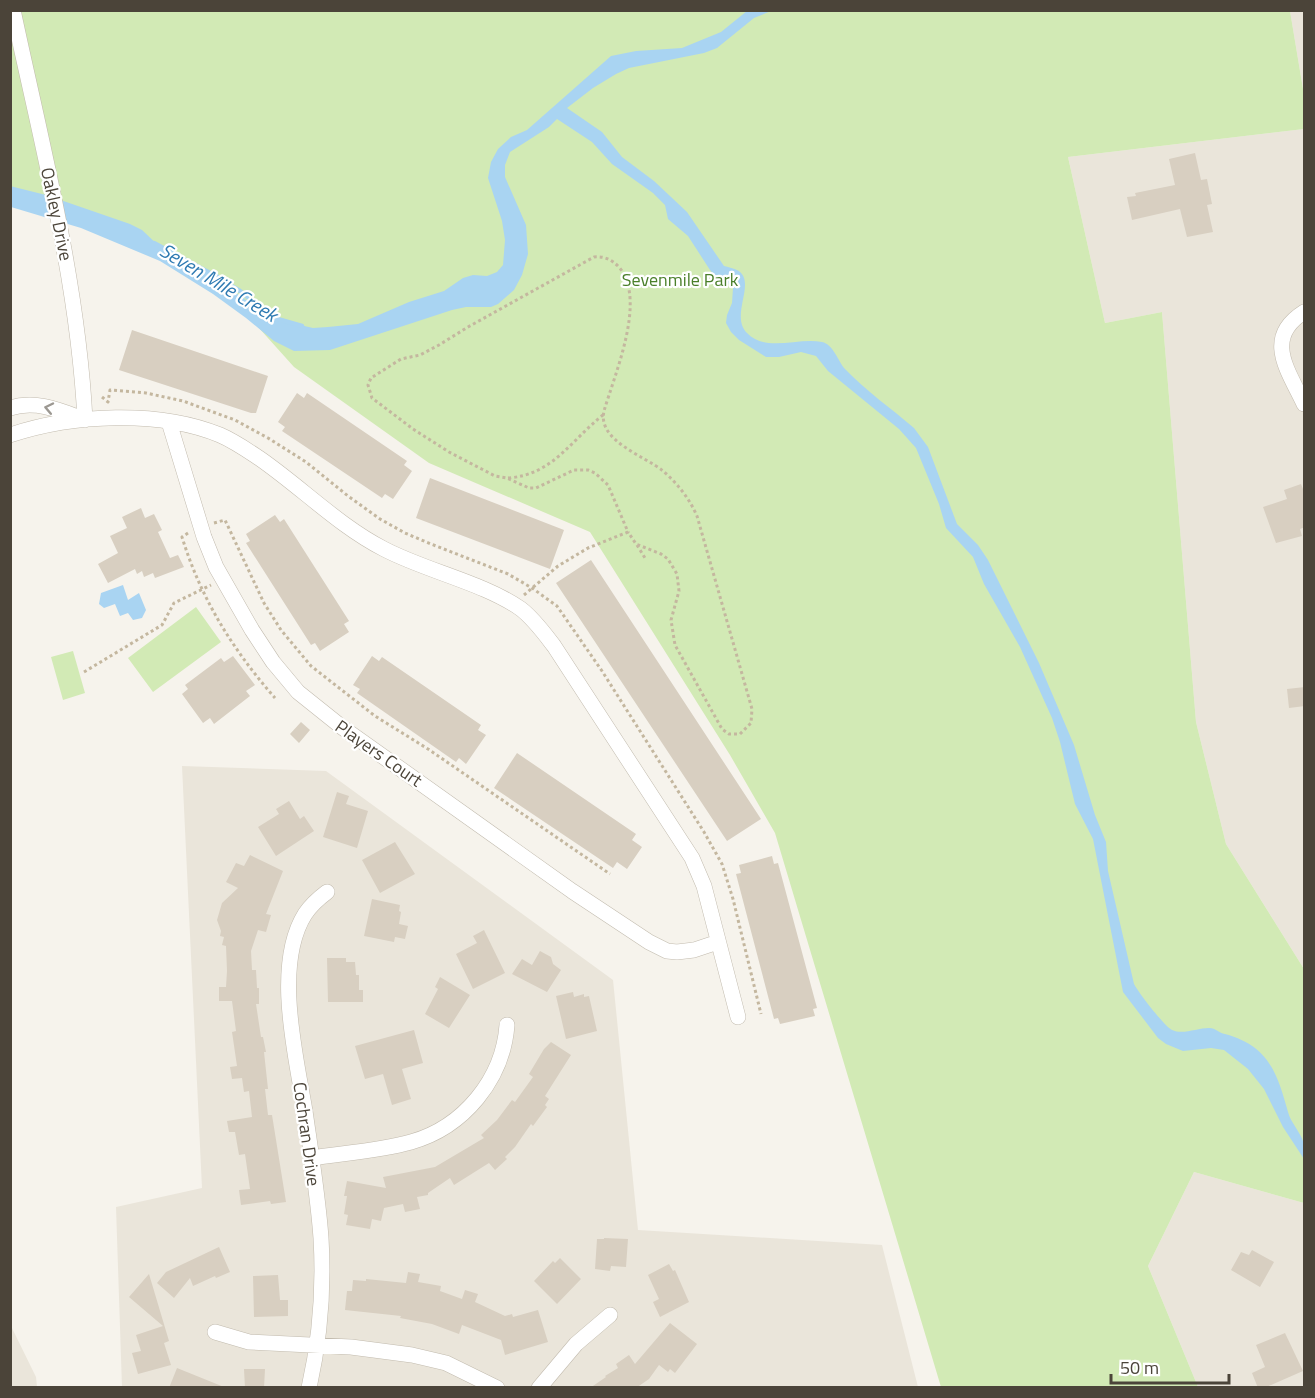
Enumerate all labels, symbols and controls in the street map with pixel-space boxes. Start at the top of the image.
street label: Oakley Drive [34,165,80,263]
water label: Seven Mile Creek [154,235,286,331]
park label: Sevenmile Park [622,266,739,293]
one-way arrow [44,402,54,415]
street label: Players Court [330,713,429,793]
street label: Cochran Drive [286,1080,328,1188]
scale bar [1111,1347,1230,1385]
text: 50 m [1120,1354,1159,1381]

